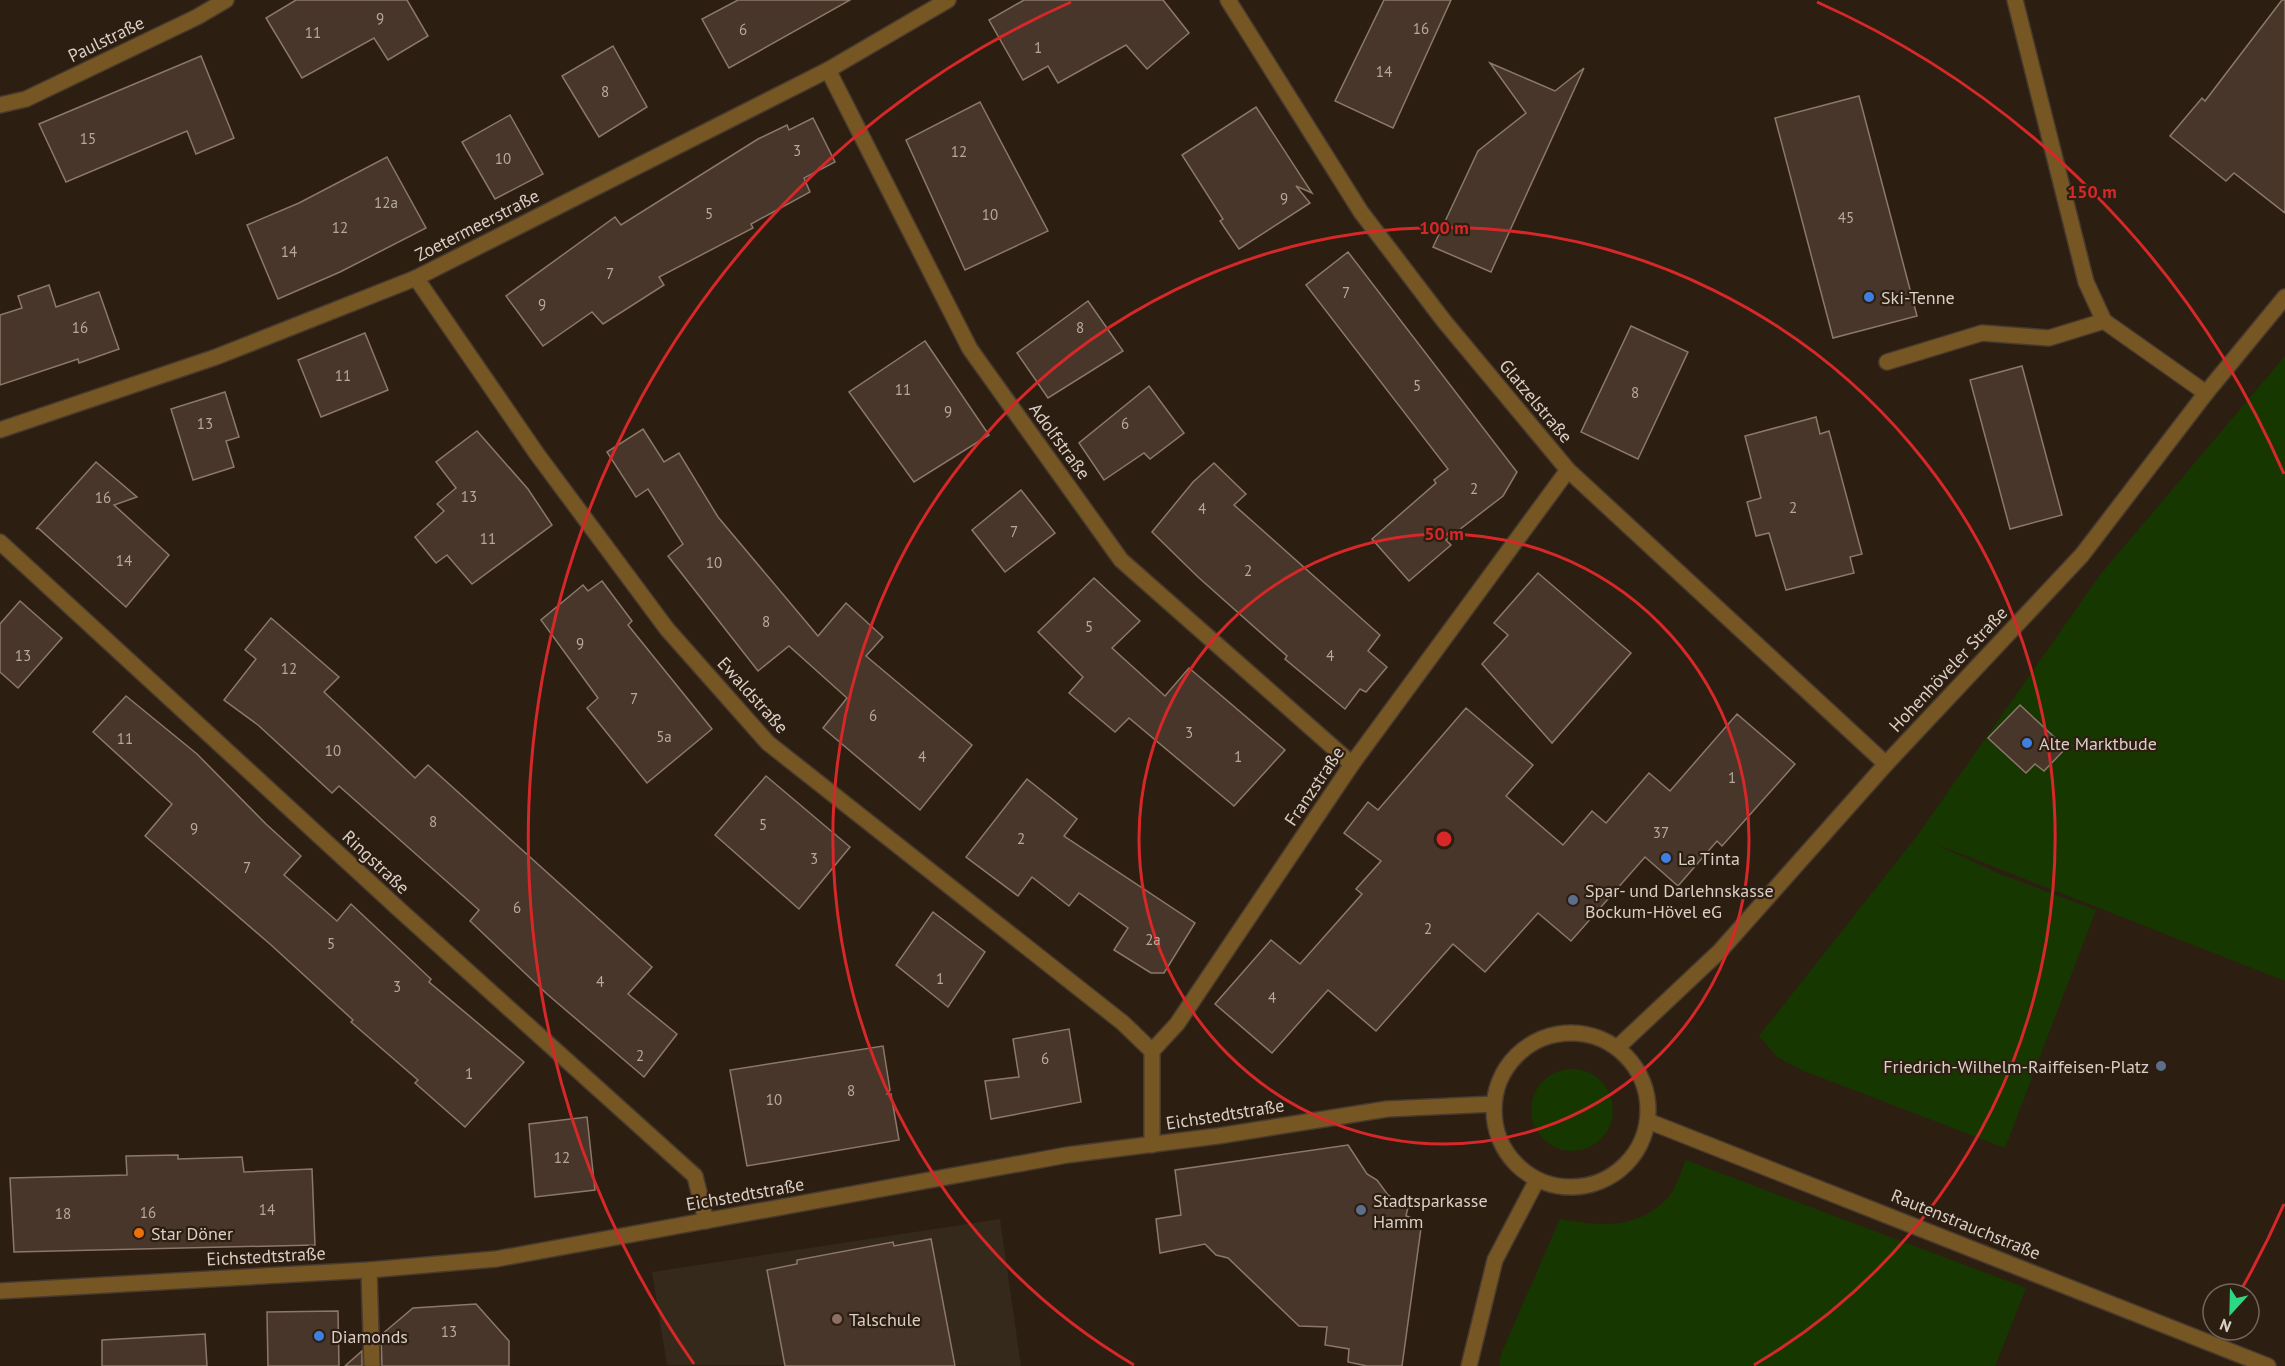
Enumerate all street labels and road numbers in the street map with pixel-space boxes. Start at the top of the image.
street label: Paulstraße [64,11,148,67]
street label: Zoetermeerstraße [411,184,543,266]
street label: Glatzelstraße [1494,355,1578,447]
street label: Adolfstraße [1024,398,1096,484]
street label: Hohenhöveler Straße [1884,601,2012,737]
street label: Ewaldstraße [713,652,793,738]
street label: Franzstraße [1279,742,1349,830]
street label: Ringstraße [338,825,414,899]
street label: Eichstedtstraße [1164,1093,1286,1135]
street label: Eichstedtstraße [684,1172,806,1216]
street label: Rautenstrauchstraße [1888,1184,2044,1264]
street label: Eichstedtstraße [206,1241,326,1271]

